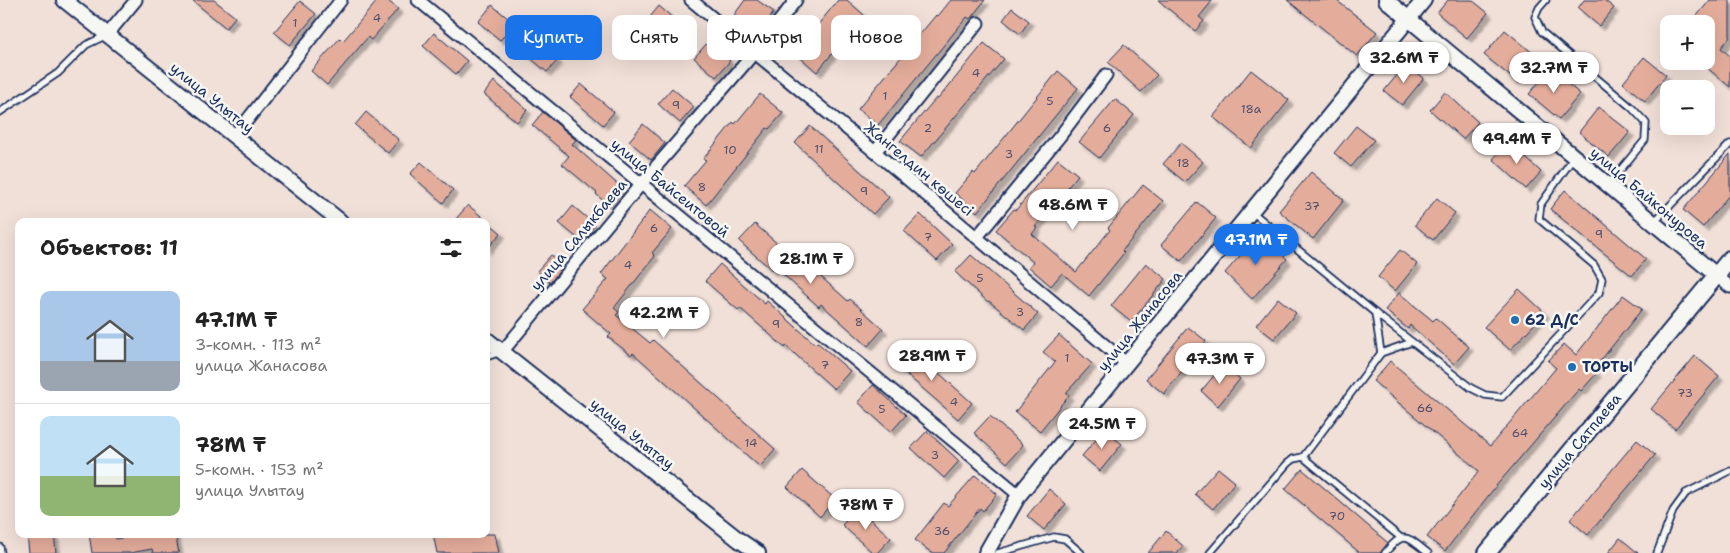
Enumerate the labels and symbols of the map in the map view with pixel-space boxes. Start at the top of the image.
house number: 4 [373,10,381,26]
house number: 1 [292,15,298,31]
pin: 32.6M ₸ [1358,42,1450,84]
pin: 32.7M ₸ [1508,52,1600,94]
street label: улица Улытау [166,58,258,138]
house number: 4 [972,65,980,81]
house number: 1 [882,88,888,104]
house number: 5 [1046,93,1054,109]
house number: 9 [672,97,680,113]
house number: 18а [1241,101,1262,117]
street label: Жангелдин көшесі [860,117,978,221]
house number: 2 [924,120,932,136]
house number: 6 [1103,120,1111,136]
pin: 49.4M ₸ [1471,122,1563,165]
street label: улица Байсеитовой [607,134,734,242]
house number: 11 [814,141,824,157]
house number: 10 [723,142,737,158]
street label: улица Байконурова [1586,143,1713,254]
house number: 3 [1005,146,1013,162]
house number: 18 [1176,155,1190,171]
street label: улица Салыкбаева [526,174,632,295]
house number: 8 [698,179,706,195]
house number: 9 [860,183,868,199]
pin: 48.6M ₸ [1027,188,1119,231]
house number: 37 [1304,198,1320,214]
house number: 6 [650,220,658,236]
pin: 47.1M ₸ [1210,224,1302,266]
house number: 9 [1595,226,1603,242]
house number: 7 [924,229,932,245]
pin: 28.1M ₸ [765,242,857,285]
house number: 4 [624,257,632,273]
street label: улица Жанасова [1093,266,1187,376]
house number: 5 [976,270,984,286]
pin: 42.2M ₸ [618,296,710,339]
house number: 3 [1016,304,1024,320]
place label: 62 Д/С [1525,310,1579,330]
house number: 8 [855,314,863,330]
marker: 62 Д/С [1509,314,1521,326]
house number: 9 [772,316,780,332]
pin: 28.9M ₸ [886,340,978,382]
pin: 47.3M ₸ [1174,342,1266,385]
house number: 1 [1064,350,1070,366]
house number: 7 [821,357,829,373]
place label: ТОРТЫ [1582,357,1633,377]
marker: ТОРТЫ [1566,361,1578,373]
house number: 73 [1677,385,1693,401]
street label: улица Сатпаева [1534,388,1626,493]
street label: улица Улытау [586,394,678,474]
house number: 4 [950,394,958,410]
house number: 66 [1417,400,1433,416]
house number: 5 [878,401,886,417]
pin: 24.5M ₸ [1056,408,1148,450]
house number: 64 [1512,425,1528,441]
house number: 14 [745,435,757,451]
house number: 3 [931,447,939,463]
pin: 78M ₸ [831,488,901,531]
house number: 70 [1329,508,1345,524]
house number: 36 [934,523,950,539]

